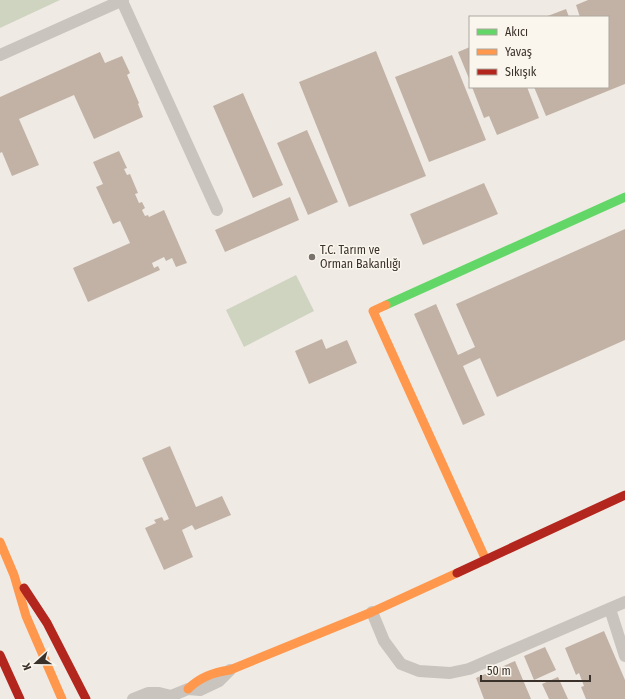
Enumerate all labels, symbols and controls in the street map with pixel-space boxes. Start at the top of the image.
legend [469,16,609,88]
text: Akıcı [505,25,528,39]
text: Yavaş [505,45,532,59]
text: Sıkışık [505,65,537,79]
place label: T.C. Tarım ve Orman Bakanlığı [320,243,401,271]
marker: T.C. Tarım ve Orman Bakanlığı [307,252,317,262]
north arrow [16,643,56,683]
scale bar [481,657,590,683]
text: K [20,661,34,672]
text: 50 m [487,664,511,678]

